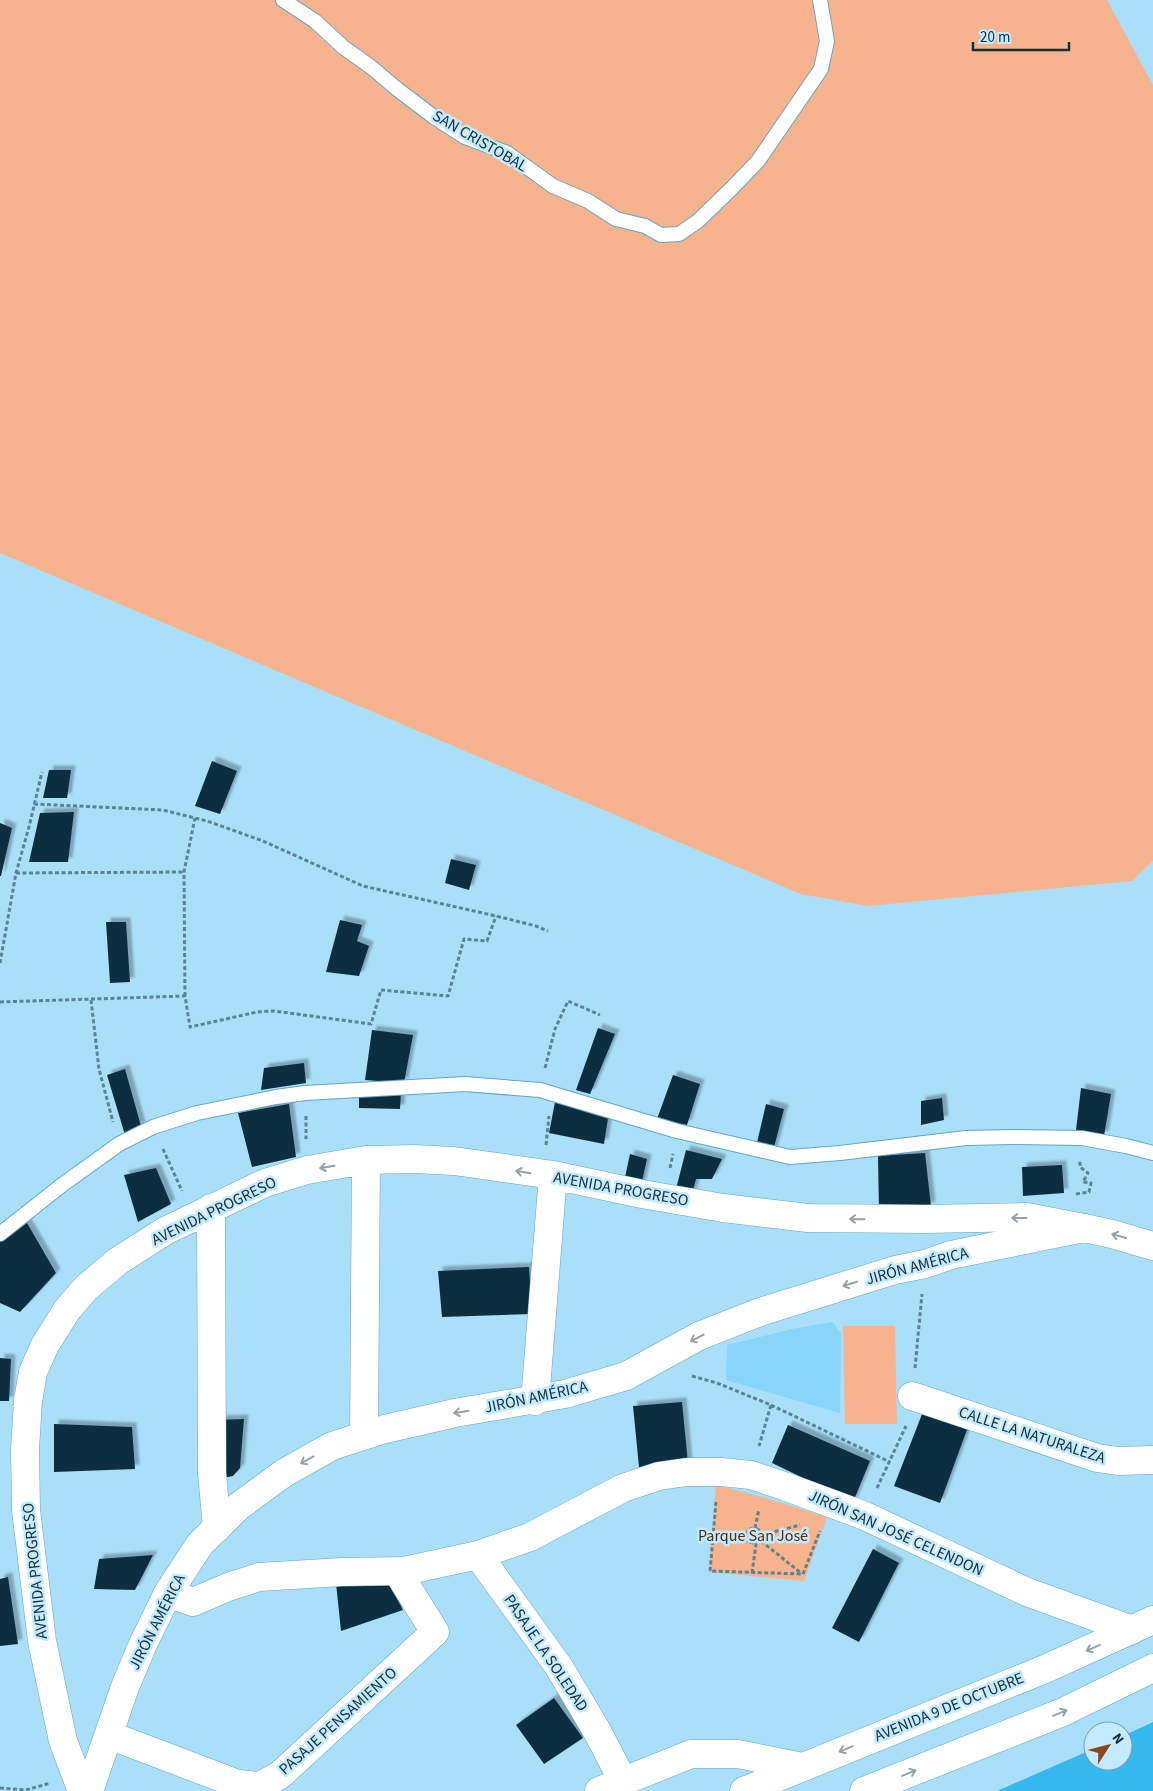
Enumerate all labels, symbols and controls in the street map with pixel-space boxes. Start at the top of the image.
scale bar [973,20,1069,52]
text: 20 m [980,27,1010,48]
street label: SAN CRISTOBAL [429,105,532,177]
one-way arrow [320,1162,336,1172]
street label: AVENIDA PROGRESO [552,1166,690,1212]
one-way arrow [516,1167,532,1177]
street label: AVENIDA PROGRESO [148,1171,280,1251]
one-way arrow [1011,1213,1028,1223]
one-way arrow [849,1214,865,1224]
one-way arrow [1112,1230,1128,1240]
street label: JIRÓN AMÉRICA [863,1242,971,1290]
one-way arrow [843,1280,859,1290]
one-way arrow [690,1334,705,1343]
street label: JIRÓN AMÉRICA [482,1375,590,1419]
street label: CALLE LA NATURALEZA [956,1401,1108,1469]
one-way arrow [453,1407,469,1417]
one-way arrow [300,1456,314,1466]
street label: JIRÓN SAN JOSÉ CELENDON [805,1484,987,1582]
street label: AVENIDA PROGRESO [17,1502,53,1640]
park label: Parque San José [698,1525,808,1547]
street label: JIRÓN AMÉRICA [123,1570,191,1674]
street label: PASAJE LA SOLEDAD [499,1590,593,1716]
one-way arrow [1086,1643,1101,1653]
street label: PASAJE PENSAMIENTO [274,1662,402,1780]
street label: AVENIDA 9 DE OCTUBRE [871,1667,1027,1747]
one-way arrow [1052,1707,1067,1717]
north arrow [1083,1721,1133,1771]
text: N [1107,1729,1129,1749]
one-way arrow [839,1745,854,1755]
one-way arrow [901,1768,916,1777]

